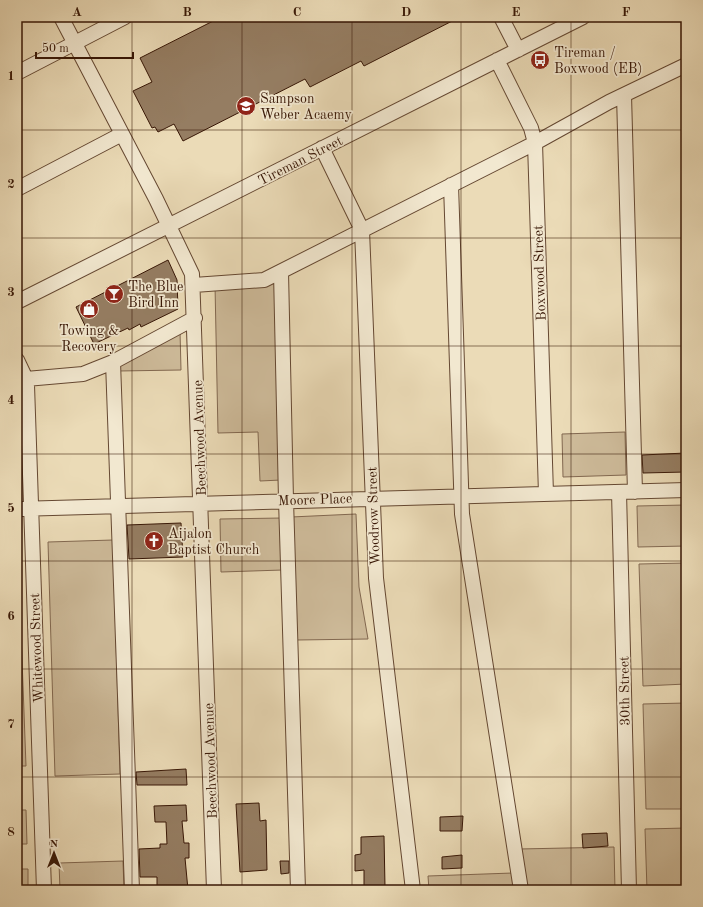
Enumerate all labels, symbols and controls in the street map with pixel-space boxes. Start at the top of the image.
text: A [72,6,82,19]
text: B [182,6,192,19]
text: C [293,6,301,19]
text: D [401,6,411,19]
text: E [512,6,521,19]
text: F [622,6,631,19]
scale bar [36,34,133,60]
text: 50 m [42,42,69,55]
place label: Tireman / Boxwood (EB) [554,46,643,76]
bus stop icon: Tireman / Boxwood (EB) [529,49,551,71]
text: 1 [7,70,15,83]
place label: Sampson Weber Acaemy [260,92,353,122]
school or university icon: Sampson Weber Acaemy [235,95,257,117]
street label: Tireman Street [256,134,345,188]
text: 2 [7,178,15,191]
street label: Boxwood Street [531,225,549,321]
place label: The Blue Bird Inn [128,280,183,310]
bar icon: The Blue Bird Inn [103,283,125,305]
text: 3 [7,286,15,299]
shop icon: Towing & Recovery [78,298,100,320]
place label: Towing & Recovery [59,324,119,354]
street label: Beechwood Avenue [191,380,209,496]
text: 4 [7,394,15,407]
street label: Woodrow Street [365,466,383,566]
street label: Moore Place [278,492,352,508]
text: 5 [7,502,15,515]
place label: Aijalon Baptist Church [168,527,260,557]
church icon: Aijalon Baptist Church [143,530,165,552]
street label: Whitewood Street [28,593,46,703]
text: 6 [7,610,15,623]
street label: 30th Street [617,656,633,726]
street label: Beechwood Avenue [202,703,220,819]
text: 7 [7,718,15,731]
text: 8 [7,826,15,839]
north arrow [34,833,74,873]
text: N [50,839,59,850]

